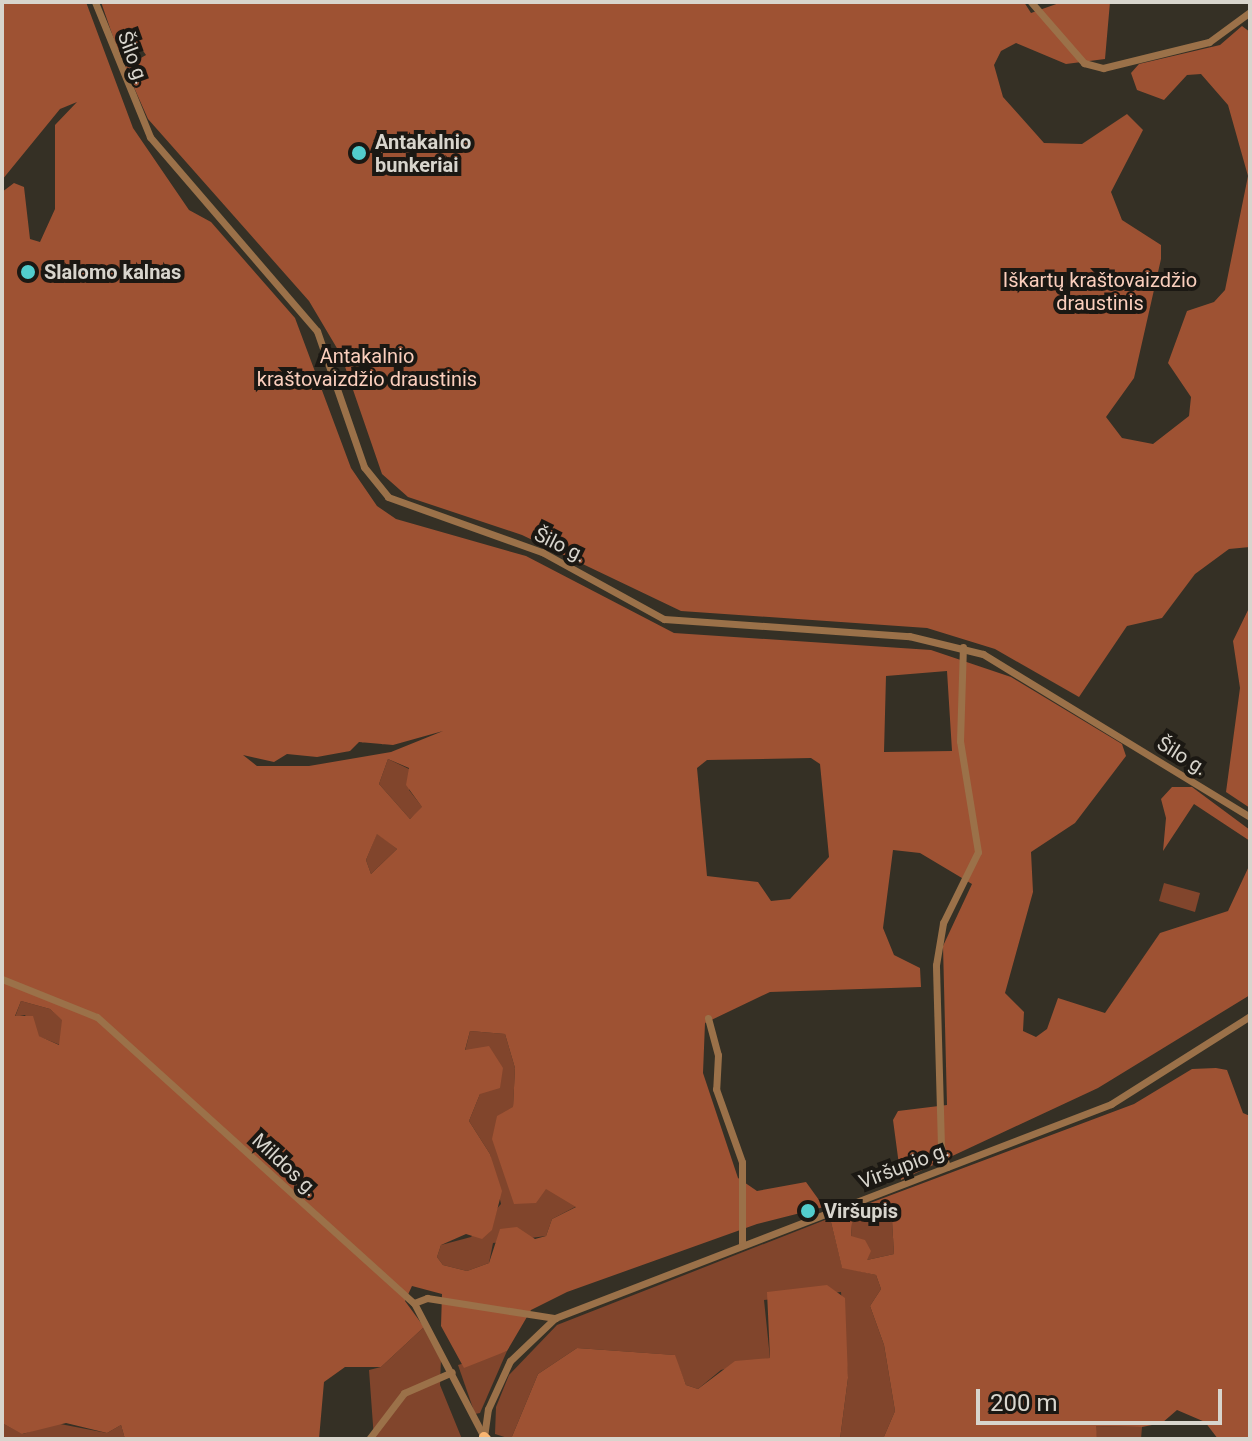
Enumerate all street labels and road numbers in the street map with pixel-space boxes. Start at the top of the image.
street label: Šilo g. [112,28,154,88]
street label: Šilo g. [530,522,590,568]
street label: Šilo g. [1153,731,1211,781]
street label: Mildos g. [247,1128,323,1202]
street label: Viršupio g. [856,1138,952,1194]

